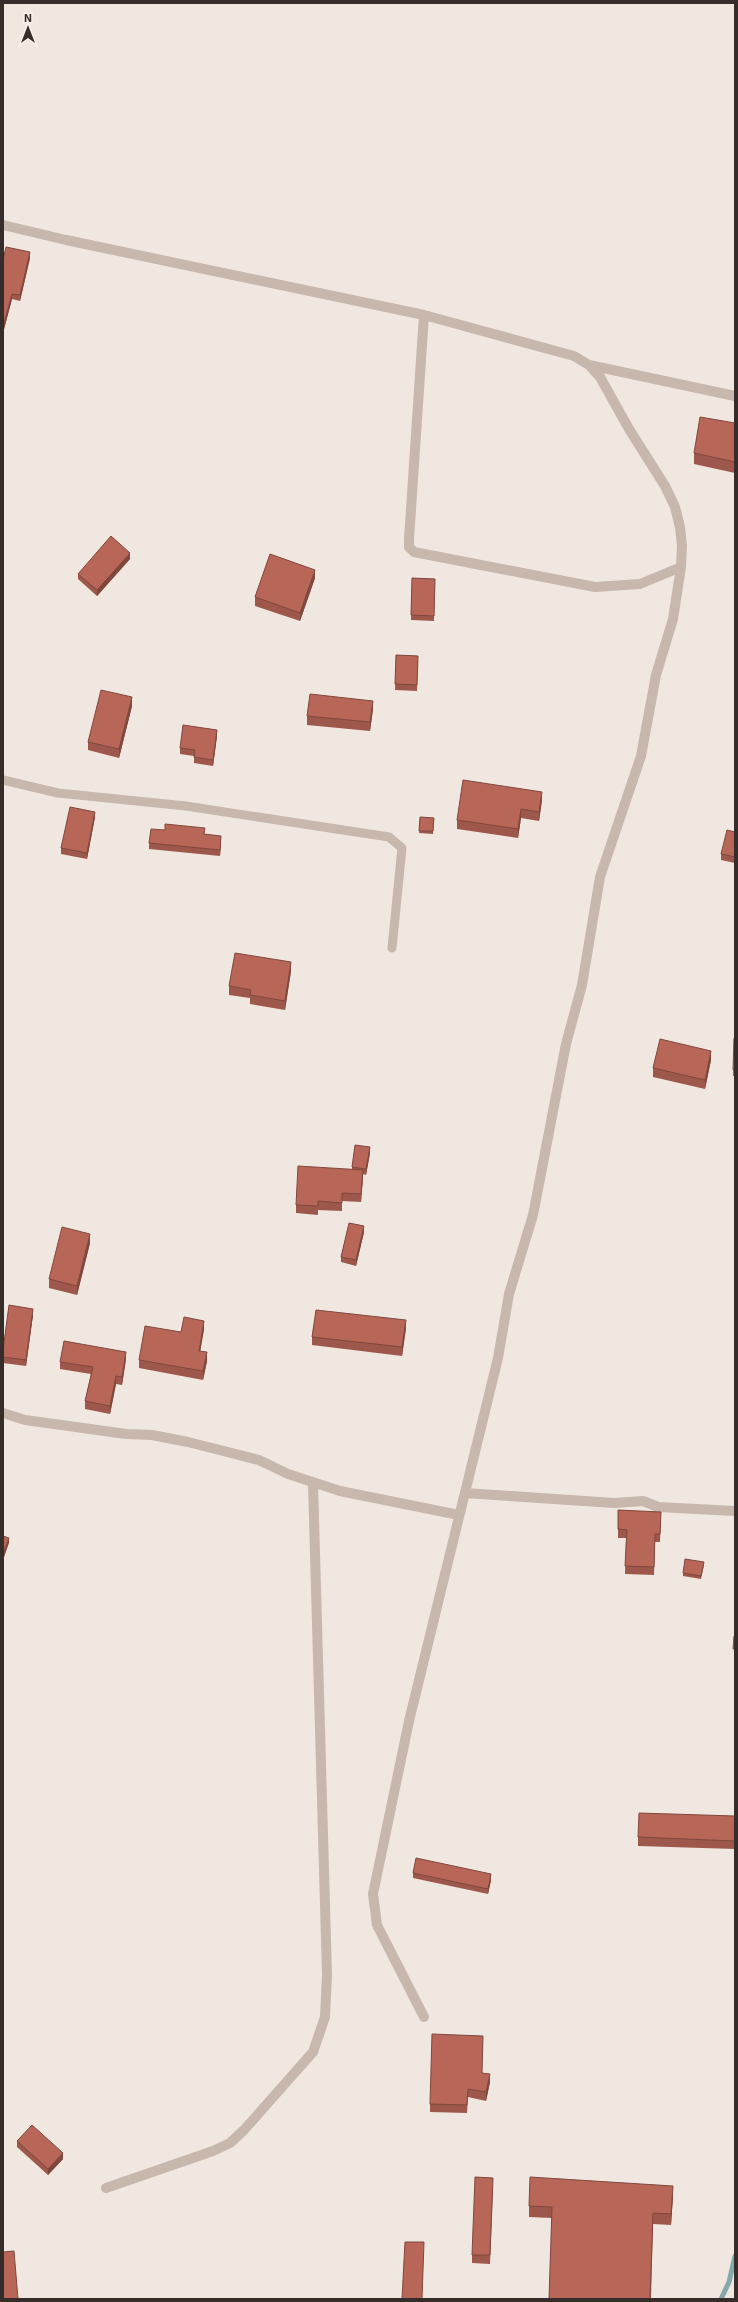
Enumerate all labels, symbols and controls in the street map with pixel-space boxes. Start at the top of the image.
north arrow [8,8,48,48]
text: N [24,11,32,24]

